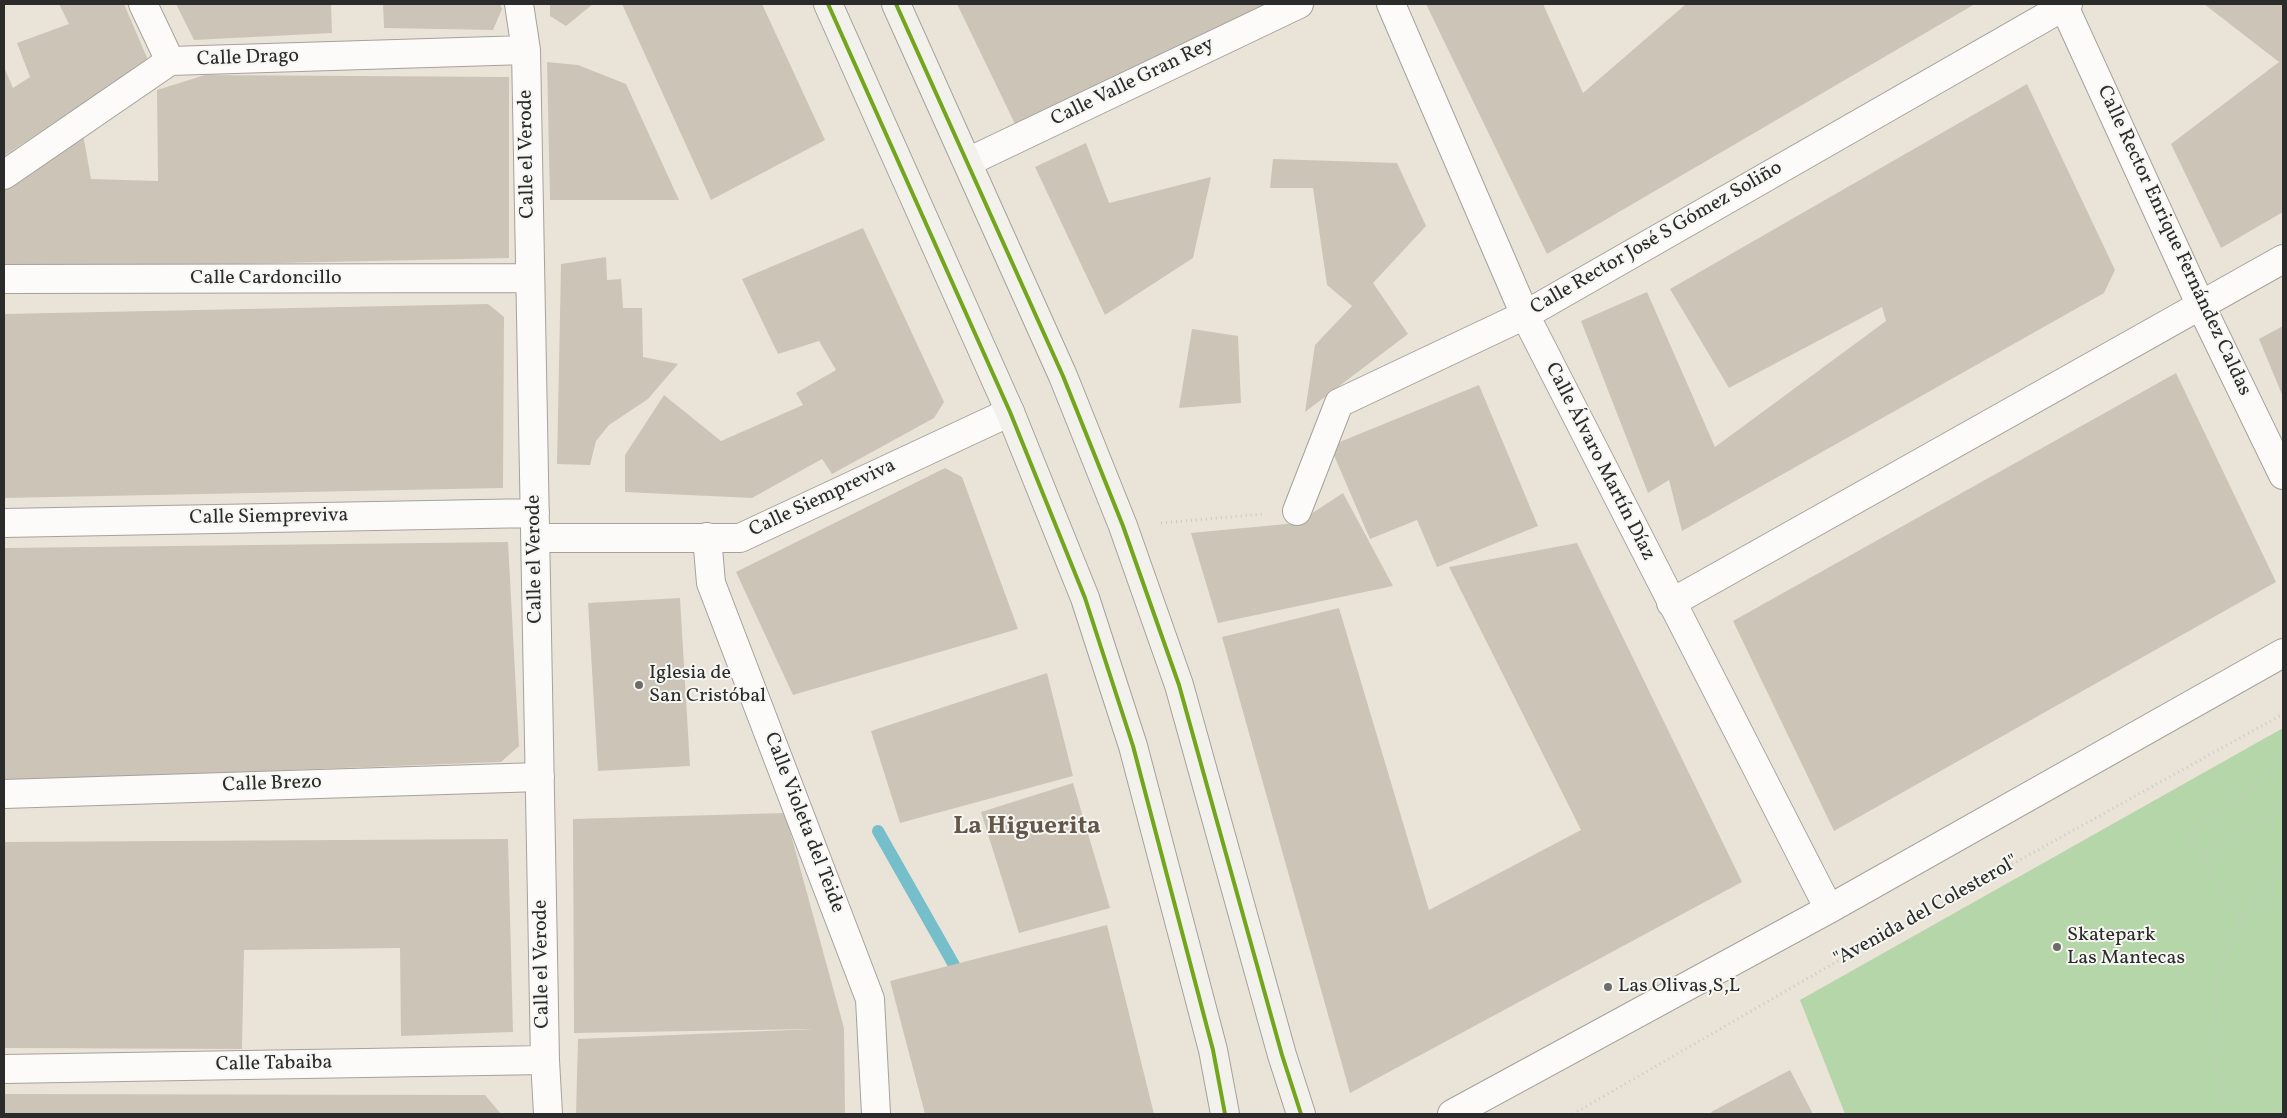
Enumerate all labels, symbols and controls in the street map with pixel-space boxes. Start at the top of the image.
street label: Calle Valle Gran Rey [1048,33,1218,133]
street label: Calle Drago [196,45,300,73]
street label: Calle Rector Enrique Fernández Caldas [2090,82,2256,400]
street label: Calle el Verode [515,89,541,219]
street label: Calle Rector José S Gómez Soliño [1527,157,1787,321]
street label: Calle Cardoncillo [190,267,342,291]
street label: Calle Álvaro Martín Díaz [1539,359,1659,565]
street label: Calle Siempreviva [746,455,900,543]
street label: Calle el Verode [523,494,549,624]
street label: Calle Siempreviva [189,505,349,531]
place label: Iglesia de San Cristóbal [649,662,766,709]
marker: Iglesia de San Cristóbal [633,679,645,691]
street label: Calle Violeta del Teide [758,729,848,917]
street label: Calle Brezo [222,771,322,799]
district label: La Higuerita [953,813,1101,843]
street label: "Avenida del Colesterol" [1831,851,2023,973]
street label: Calle el Verode [530,899,556,1029]
place label: Skatepark Las Mantecas [2067,924,2185,971]
marker: Skatepark Las Mantecas [2051,941,2063,953]
place label: Las Olivas,S,L [1618,975,1740,999]
marker: Las Olivas,S,L [1602,981,1614,993]
street label: Calle Tabaiba [215,1052,333,1078]

